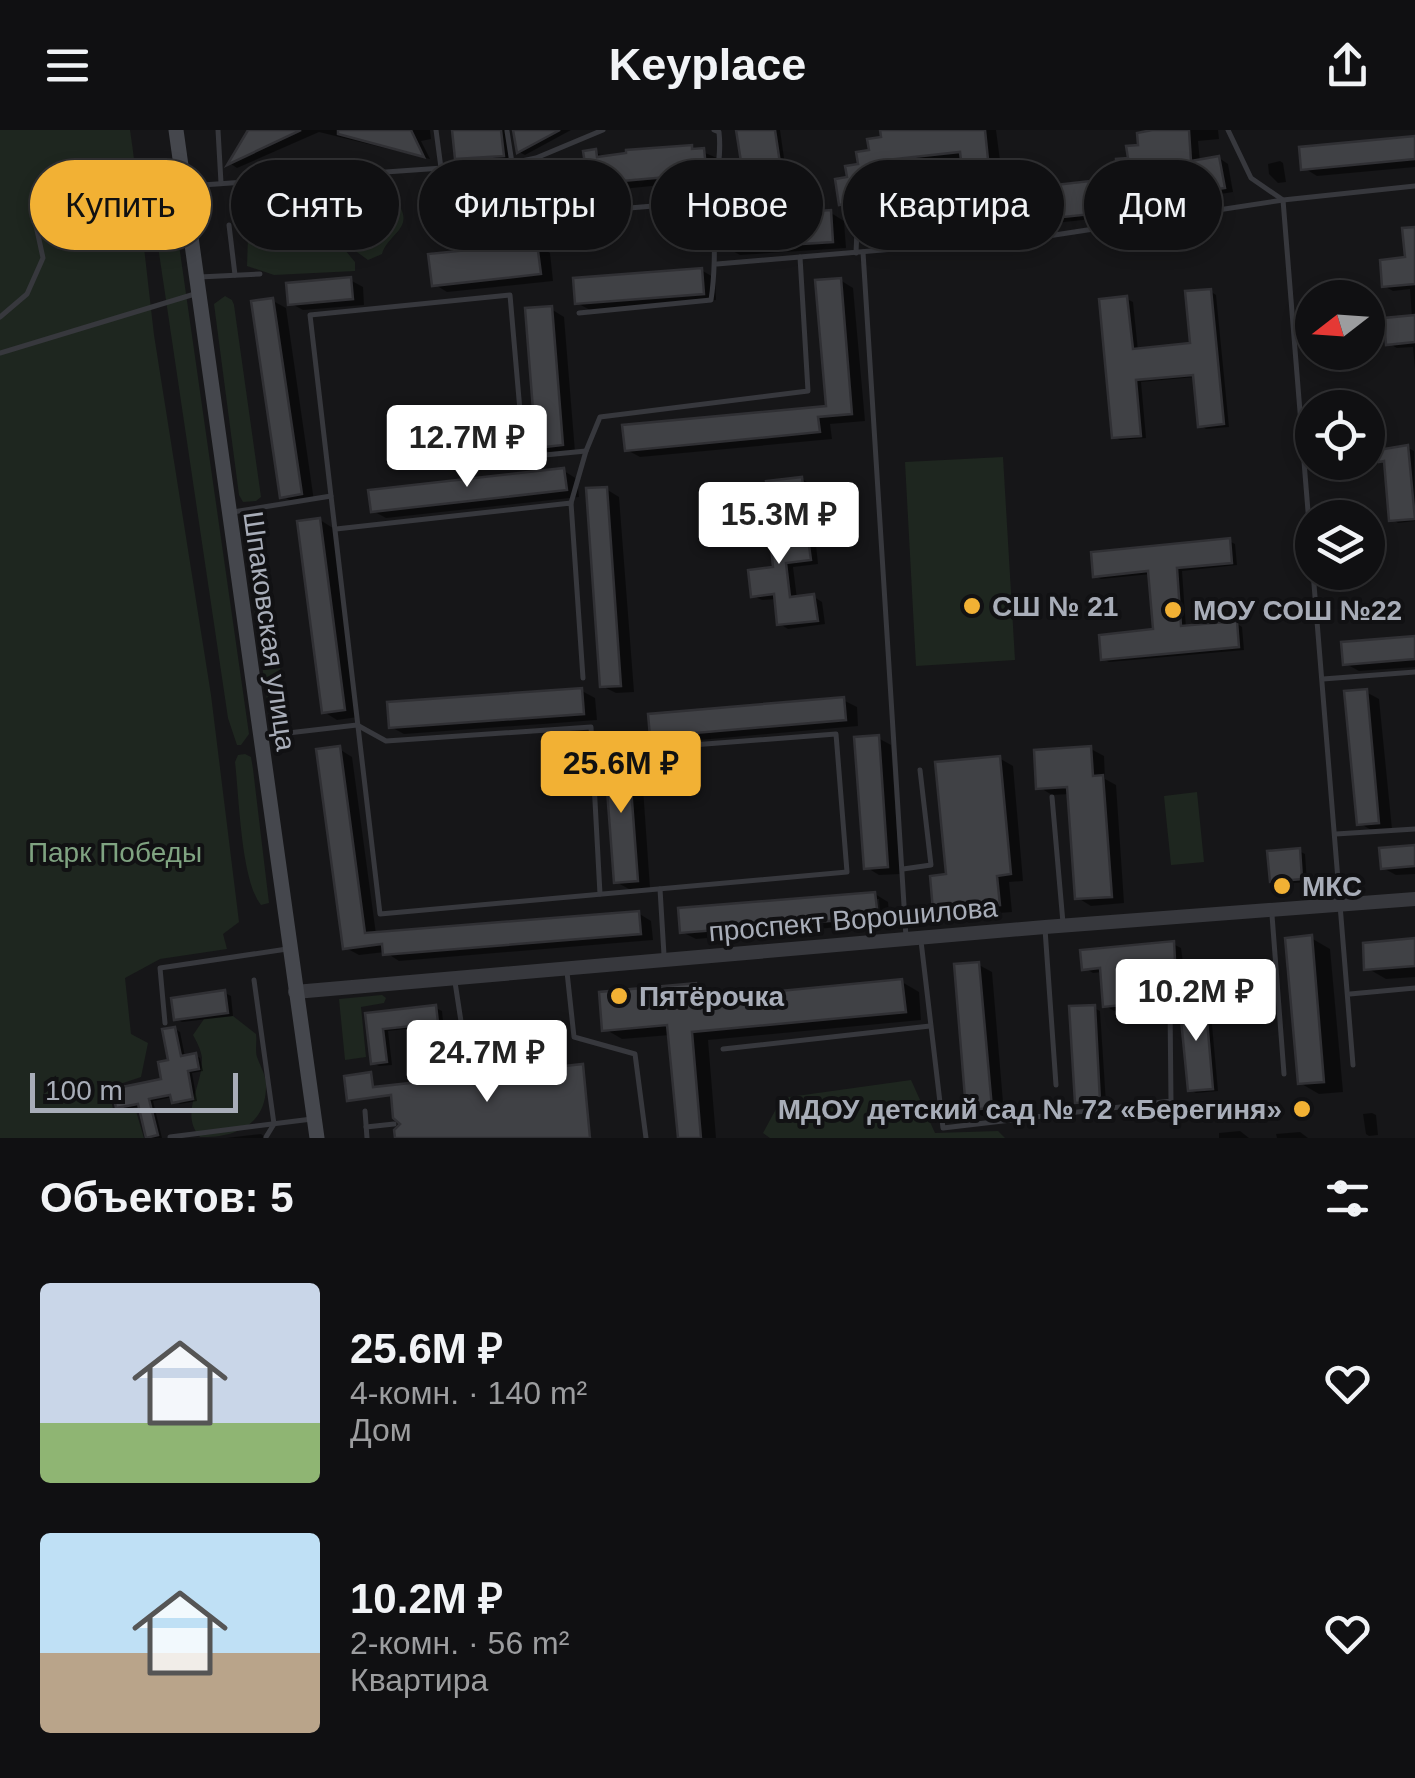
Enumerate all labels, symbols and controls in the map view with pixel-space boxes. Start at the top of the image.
icon: menu [40,38,95,93]
icon: share [1320,38,1375,93]
text: Keyplace [609,39,806,90]
chip: Купить [30,160,211,250]
chip: Снять [231,160,399,250]
chip: Фильтры [419,160,631,250]
chip: Новое [651,160,823,250]
chip: Квартира [843,160,1064,250]
chip: Дом [1084,160,1222,250]
north arrow [1295,280,1385,370]
map controls [1295,280,1385,590]
button: locate [1295,390,1385,480]
pin: 12.7M ₽ [375,405,559,490]
text: 12.7M ₽ [409,419,525,455]
pin: 15.3M ₽ [687,482,871,567]
text: 15.3M ₽ [721,496,837,532]
button: layers [1295,500,1385,590]
street label: Шпаковская улица [237,509,302,753]
place label: СШ № 21 [992,591,1118,622]
marker: СШ № 21 [961,595,983,617]
place label: МОУ СОШ №22 [1193,595,1402,626]
marker: МОУ СОШ №22 [1162,599,1184,621]
pin: 25.6M ₽ [529,731,713,816]
text: 25.6M ₽ [563,745,679,781]
park label: Парк Победы [28,837,202,868]
place label: МКС [1302,871,1362,902]
marker: МКС [1271,875,1293,897]
street label: проспект Ворошилова [707,891,999,948]
pin: 10.2M ₽ [1104,959,1288,1044]
text: 10.2M ₽ [1138,973,1254,1009]
place label: Пятёрочка [639,981,785,1012]
marker: Пятёрочка [608,985,630,1007]
pin: 24.7M ₽ [395,1020,579,1105]
text: 24.7M ₽ [429,1034,545,1070]
scale bar [30,1068,238,1113]
text: 100 m [45,1075,123,1106]
place label: МДОУ детский сад № 72 «Берегиня» [778,1094,1282,1125]
marker: МДОУ детский сад № 72 «Берегиня» [1291,1098,1313,1120]
icon: filters [1320,1171,1375,1226]
text: Объектов: 5 [40,1174,294,1221]
icon: home [120,1323,240,1443]
text: 25.6M ₽ [350,1325,503,1372]
icon: heart [1320,1356,1375,1411]
text: 4-комн. · 140 m² [350,1375,587,1411]
text: Дом [350,1412,412,1448]
icon: home [120,1573,240,1693]
text: 10.2M ₽ [350,1575,503,1622]
icon: heart [1320,1606,1375,1661]
text: 2-комн. · 56 m² [350,1625,569,1661]
text: Квартира [350,1662,488,1698]

